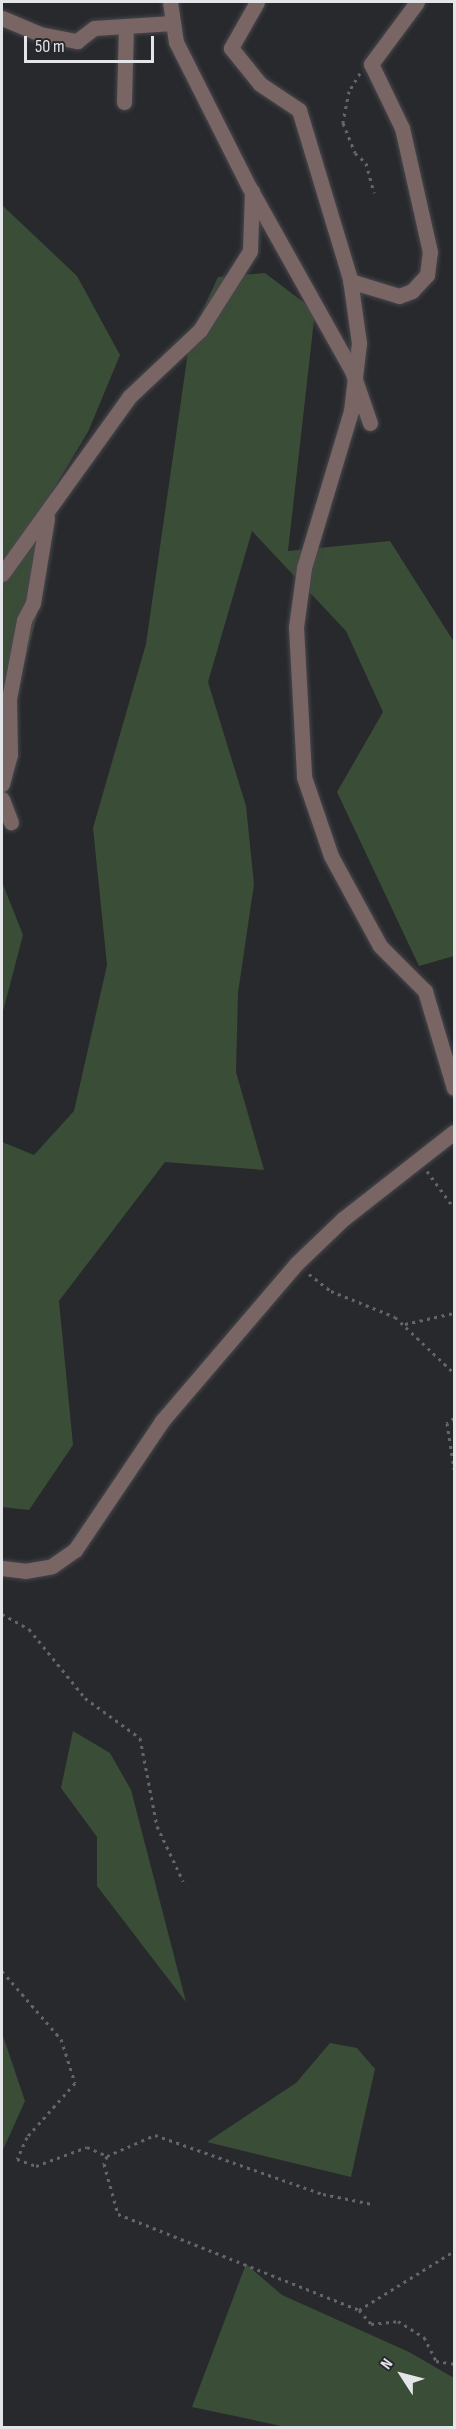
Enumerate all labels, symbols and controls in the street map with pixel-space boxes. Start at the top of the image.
scale bar [27,24,158,62]
text: 50 m [35,36,65,57]
north arrow [372,2345,432,2405]
text: N [377,2355,397,2373]

